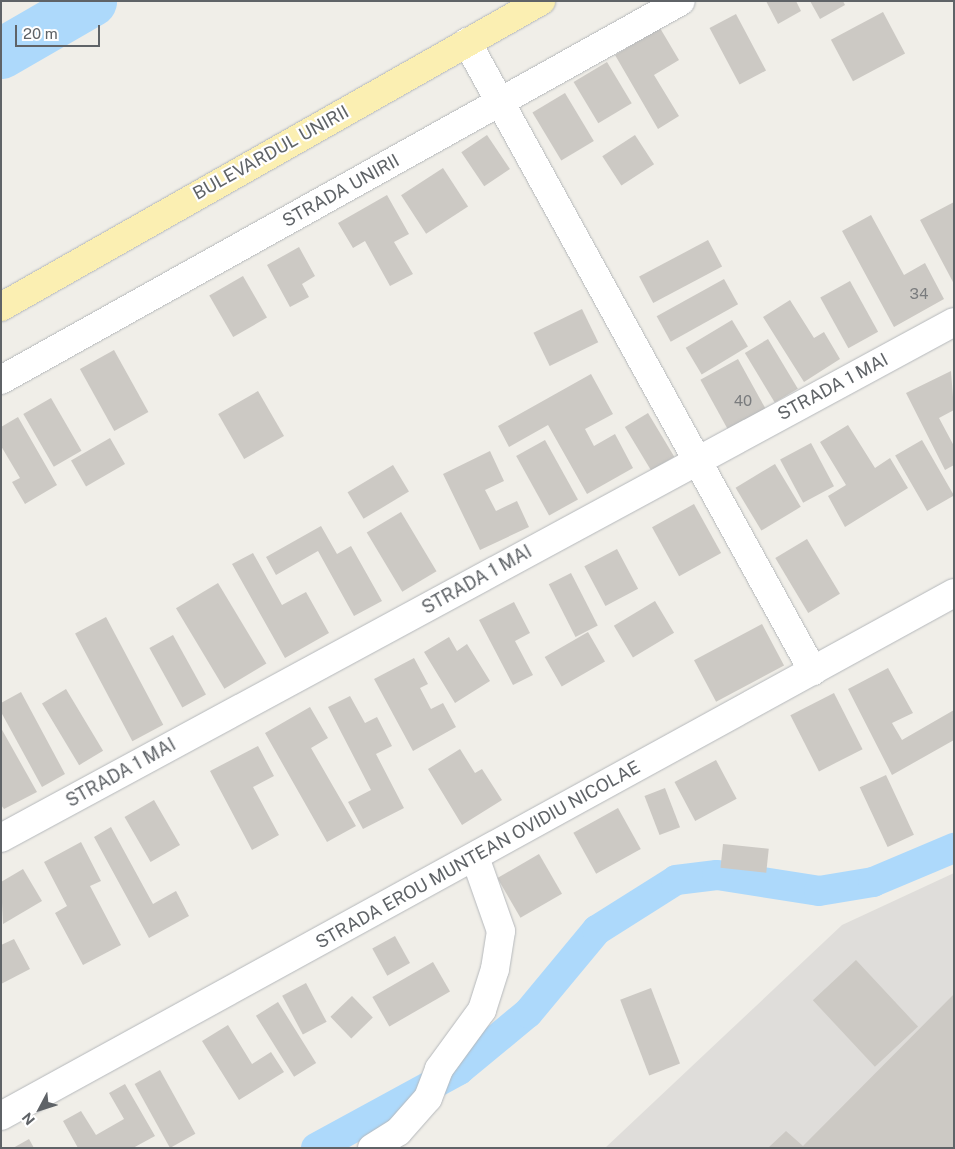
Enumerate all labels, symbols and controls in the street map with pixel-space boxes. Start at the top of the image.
scale bar [18,15,102,47]
text: 20 m [23,25,58,42]
street label: BULEVARDUL UNIRII [189,101,353,205]
street label: STRADA UNIRII [279,150,403,232]
house number: 34 [910,285,928,303]
street label: STRADA 1 MAI [774,349,892,425]
house number: 40 [734,392,752,410]
street label: STRADA 1 MAI [418,541,536,619]
street label: STRADA 1 MAI [62,734,180,812]
street label: STRADA EROU MUNTEAN OVIDIU NICOLAE [312,756,644,954]
north arrow [15,1084,65,1134]
text: N [19,1109,38,1128]

